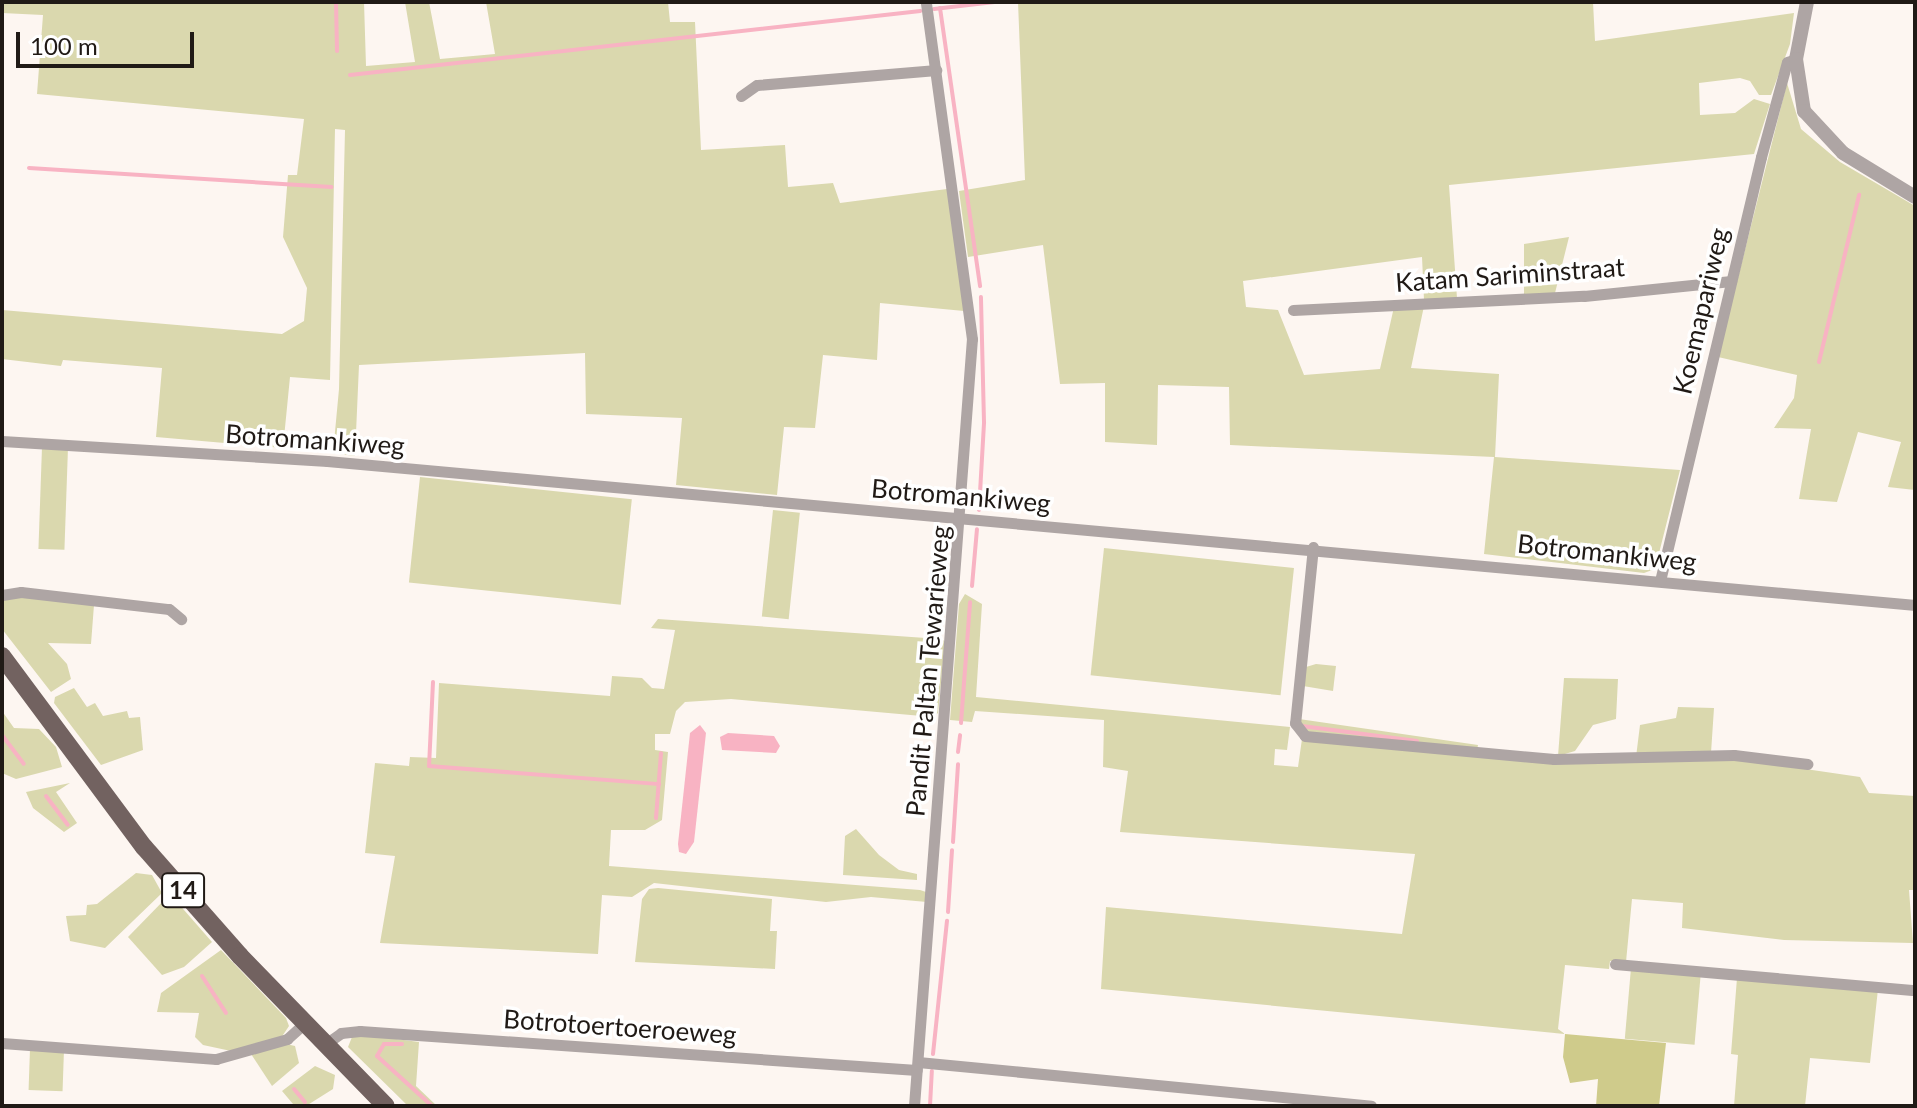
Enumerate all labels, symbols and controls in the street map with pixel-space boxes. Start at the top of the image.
scale bar [20,16,198,66]
text: 100 m [30,31,98,60]
street label: Koemapariweg [1667,225,1735,397]
street label: Katam Sariminstraat [1394,251,1626,299]
street label: Botromankiweg [224,418,406,462]
street label: Botromankiweg [870,473,1052,519]
street label: Pandit Paltan Tewarieweg [900,524,956,818]
street label: Botromankiweg [1516,528,1698,578]
road number: 14 [161,870,205,910]
street label: Botrotoertoeroeweg [502,1003,738,1051]

